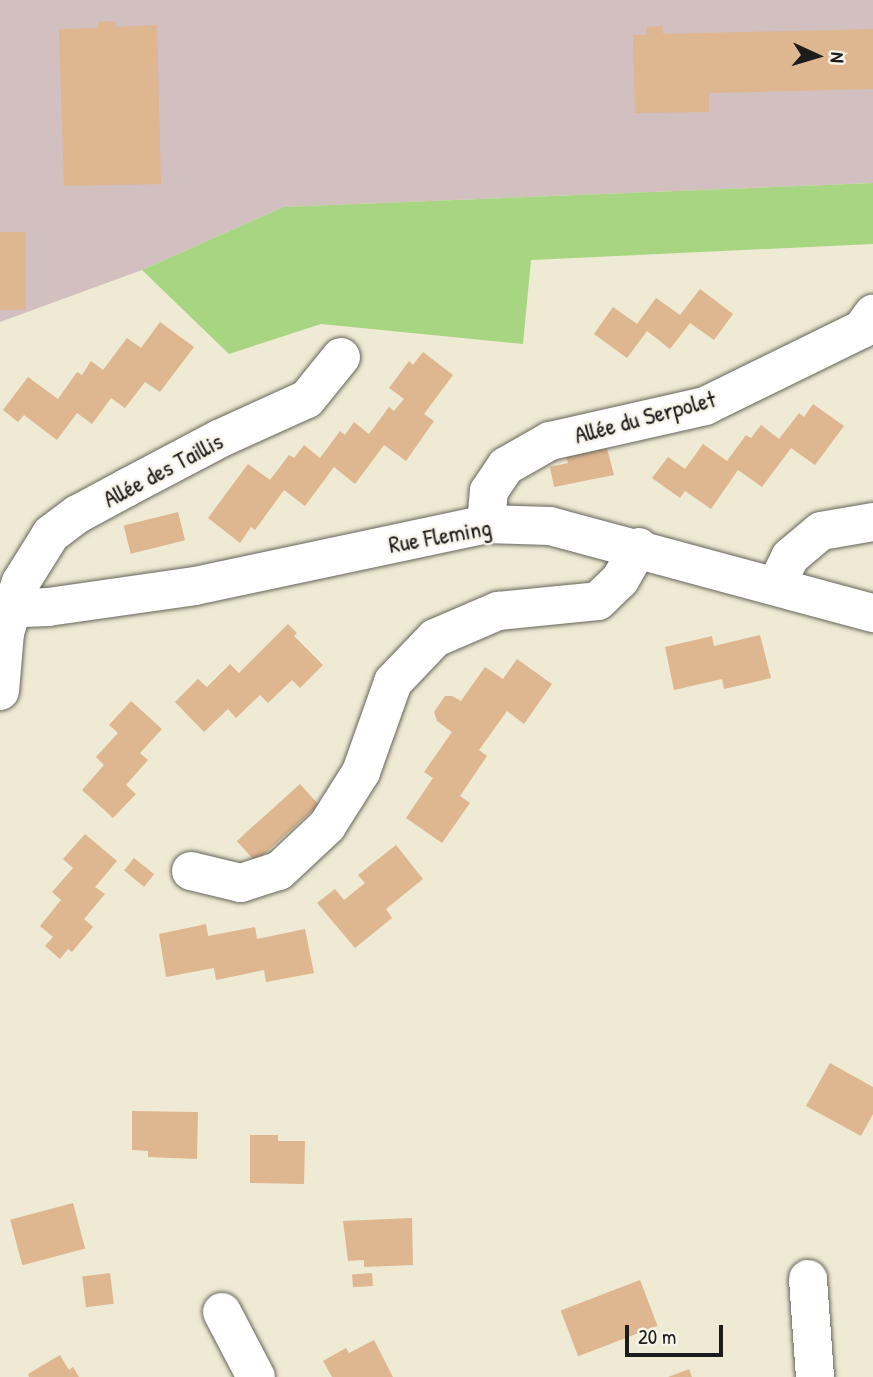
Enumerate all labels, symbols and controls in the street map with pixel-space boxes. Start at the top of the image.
north arrow [782,21,852,91]
text: N [825,52,851,63]
street label: Allée du Serpolet [571,384,719,450]
street label: Allée des Taillis [98,426,228,514]
street label: Rue Fleming [386,513,494,559]
scale bar [628,1310,726,1354]
text: 20 m [638,1322,676,1351]

